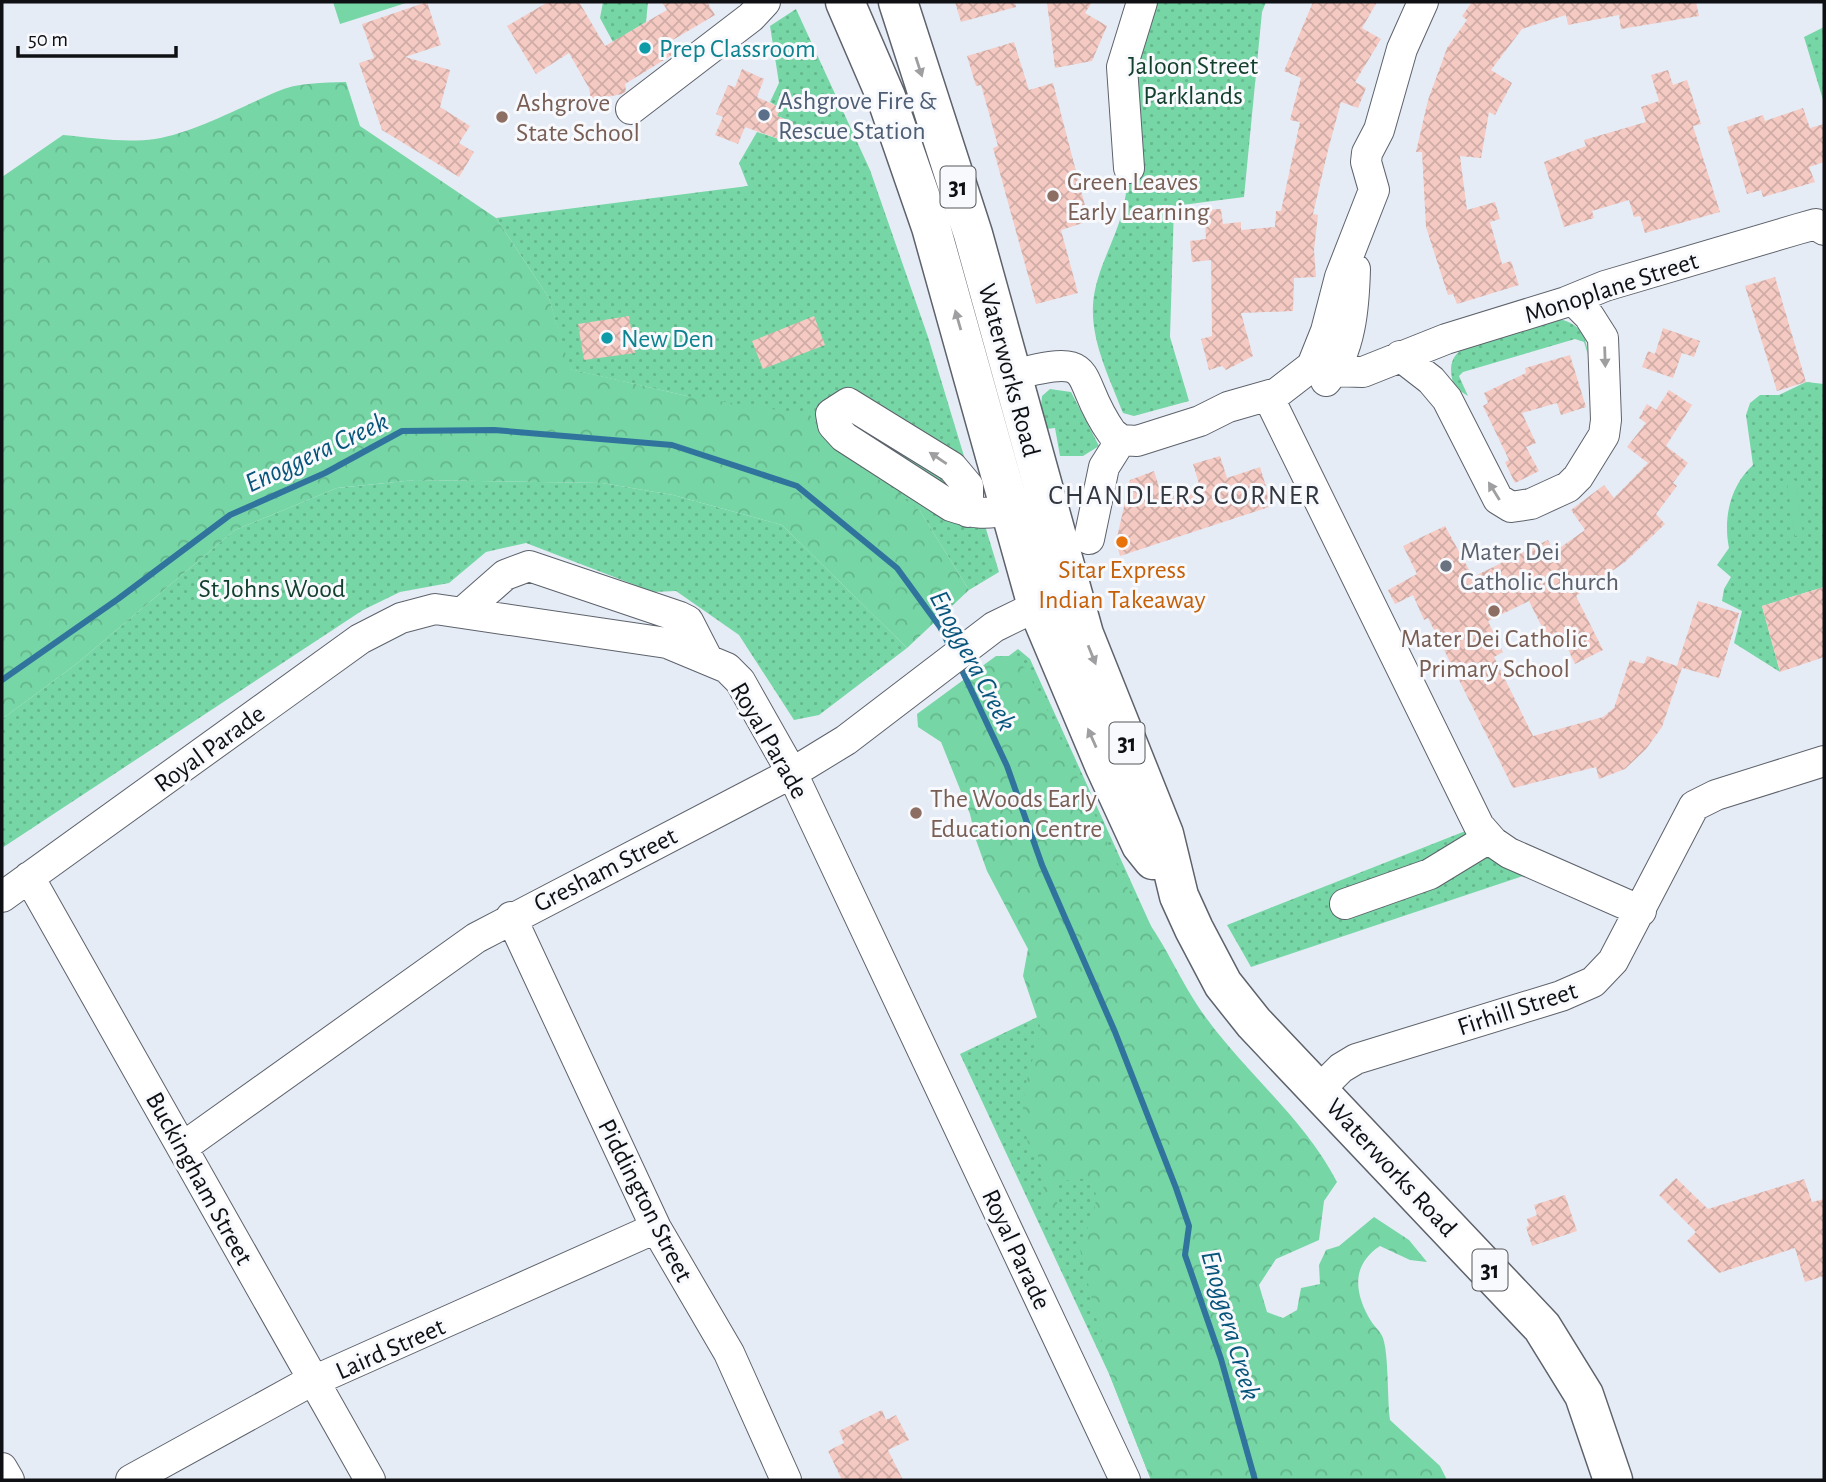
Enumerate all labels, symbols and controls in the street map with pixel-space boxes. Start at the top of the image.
scale bar [18,14,175,58]
text: 50 m [28,29,68,50]
place label: Prep Classroom [659,36,816,62]
marker: Prep Classroom [637,40,653,56]
park label: Jaloon Street Parklands [1128,53,1258,109]
one-way arrow [914,56,925,77]
place label: Ashgrove Fire & Rescue Station [778,88,937,144]
place label: Ashgrove State School [516,90,640,146]
marker: Ashgrove Fire & Rescue Station [756,107,772,123]
marker: Ashgrove State School [494,109,510,125]
road number: 31 [940,167,976,208]
place label: Green Leaves Early Learning [1067,169,1210,225]
marker: Green Leaves Early Learning [1045,188,1061,204]
street label: Monoplane Street [1521,248,1701,328]
street label: Waterworks Road [973,281,1045,460]
one-way arrow [952,308,963,330]
place label: New Den [621,326,714,352]
marker: New Den [599,330,615,346]
one-way arrow [1599,346,1610,368]
water label: Enoggera Creek [241,407,393,498]
one-way arrow [928,451,947,464]
district label: CHANDLERS CORNER [1048,482,1322,510]
one-way arrow [1488,482,1501,501]
marker: Sitar Express Indian Takeaway [1114,534,1130,550]
place label: Mater Dei Catholic Church [1460,539,1619,595]
place label: Sitar Express Indian Takeaway [1038,557,1206,613]
marker: Mater Dei Catholic Church [1438,558,1454,574]
park label: St Johns Wood [199,576,345,602]
water label: Enoggera Creek [924,586,1021,736]
marker: Mater Dei Catholic Primary School [1486,603,1502,619]
place label: Mater Dei Catholic Primary School [1400,626,1588,682]
one-way arrow [1087,645,1098,666]
street label: Royal Parade [726,678,813,803]
street label: Royal Parade [150,700,270,797]
road number: 31 [1110,722,1144,764]
one-way arrow [1086,728,1098,748]
place label: The Woods Early Education Centre [930,786,1102,842]
marker: The Woods Early Education Centre [908,805,924,821]
street label: Gresham Street [530,823,681,917]
street label: Firhill Street [1454,977,1580,1040]
street label: Buckingham Street [141,1088,257,1269]
street label: Waterworks Road [1321,1094,1461,1242]
street label: Piddington Street [593,1115,697,1286]
street label: Royal Parade [977,1185,1055,1314]
water label: Enoggera Creek [1195,1247,1265,1404]
road number: 31 [1472,1250,1508,1290]
street label: Laird Street [332,1313,449,1384]

